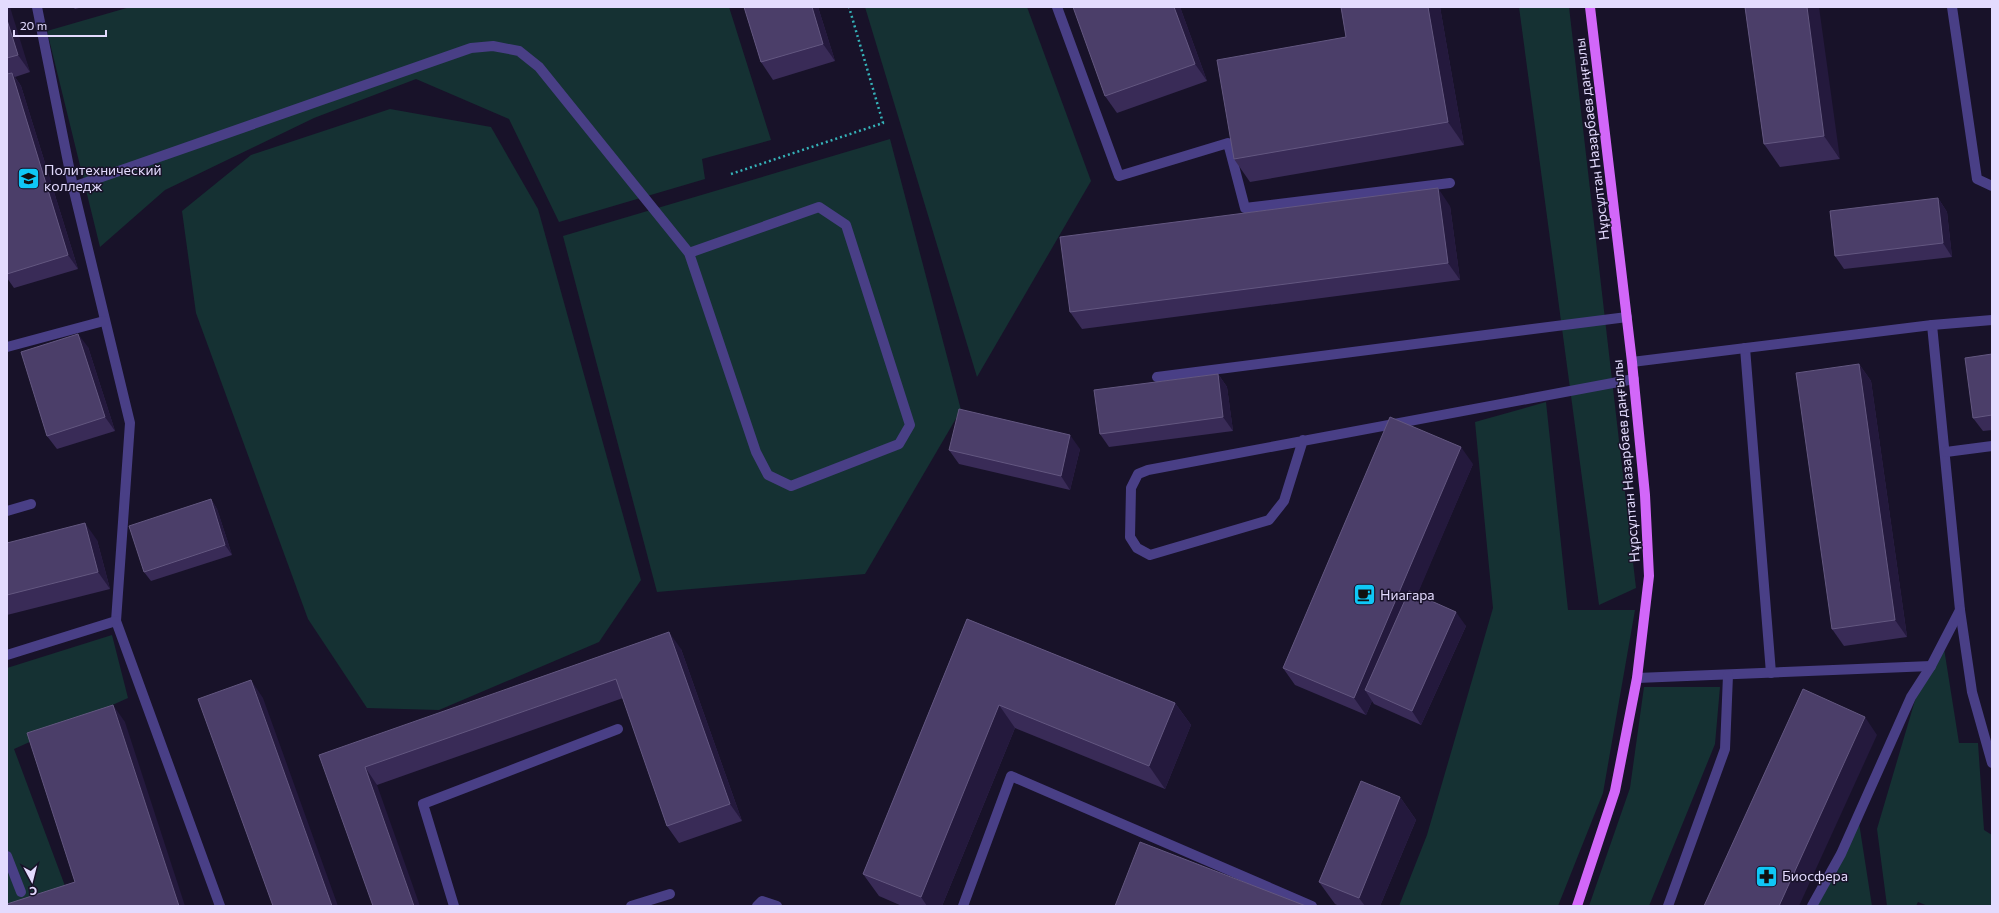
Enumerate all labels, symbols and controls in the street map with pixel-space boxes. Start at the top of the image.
scale bar [14,12,106,38]
text: 20 m [20,18,47,32]
street label: Нұрсұлтан Назарбаев даңғылы [1571,37,1612,241]
place label: Политехнический колледж [44,161,161,194]
school or university icon: Политехнический колледж [15,165,41,191]
street label: Нұрсұлтан Назарбаев даңғылы [1608,359,1643,563]
cafe icon: Ниагара [1351,582,1377,608]
place label: Ниагара [1380,586,1435,603]
north arrow [12,861,52,901]
pharmacy icon: Биосфера [1753,863,1779,889]
place label: Биосфера [1782,867,1848,884]
text: С [28,885,38,898]

